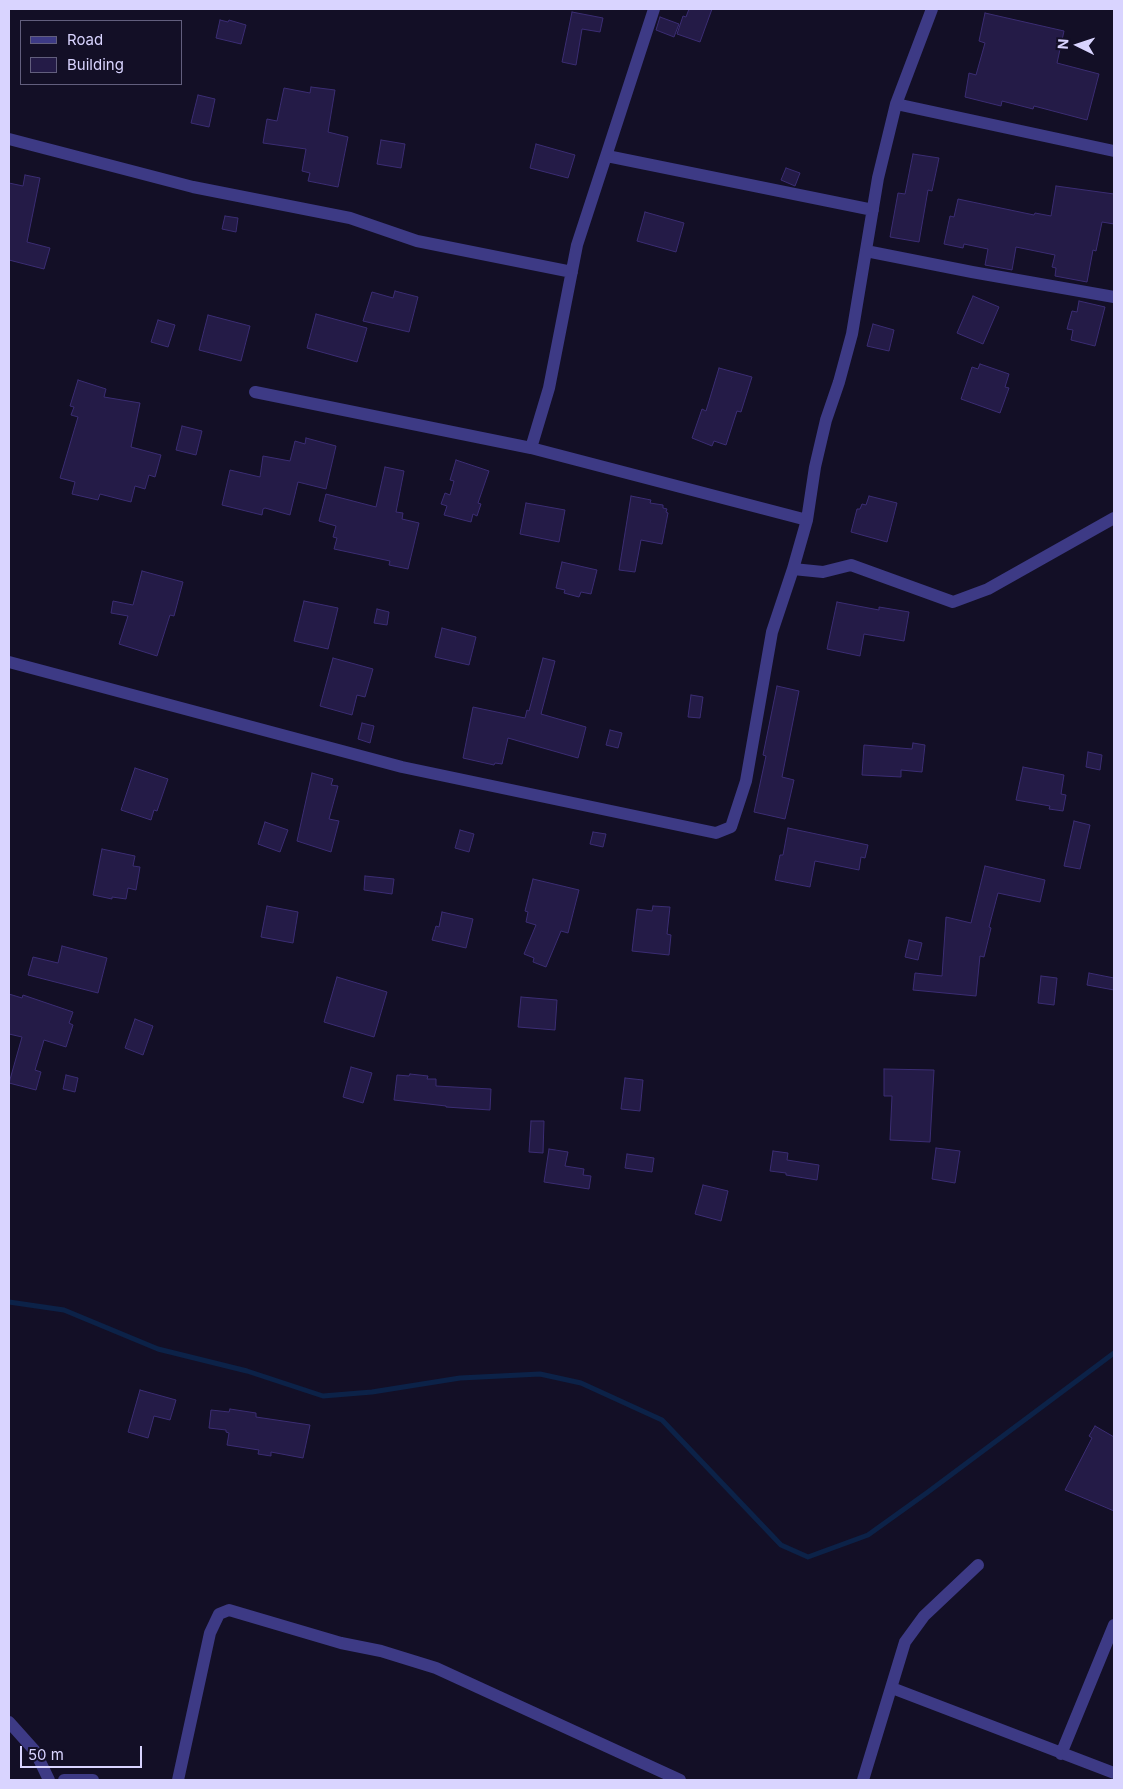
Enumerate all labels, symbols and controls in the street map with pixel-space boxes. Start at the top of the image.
legend [20,20,182,85]
north arrow [1053,20,1103,70]
text: Road [67,30,103,49]
text: N [1054,38,1071,50]
text: Building [67,55,124,74]
scale bar [22,1736,145,1768]
text: 50 m [28,1745,64,1764]

